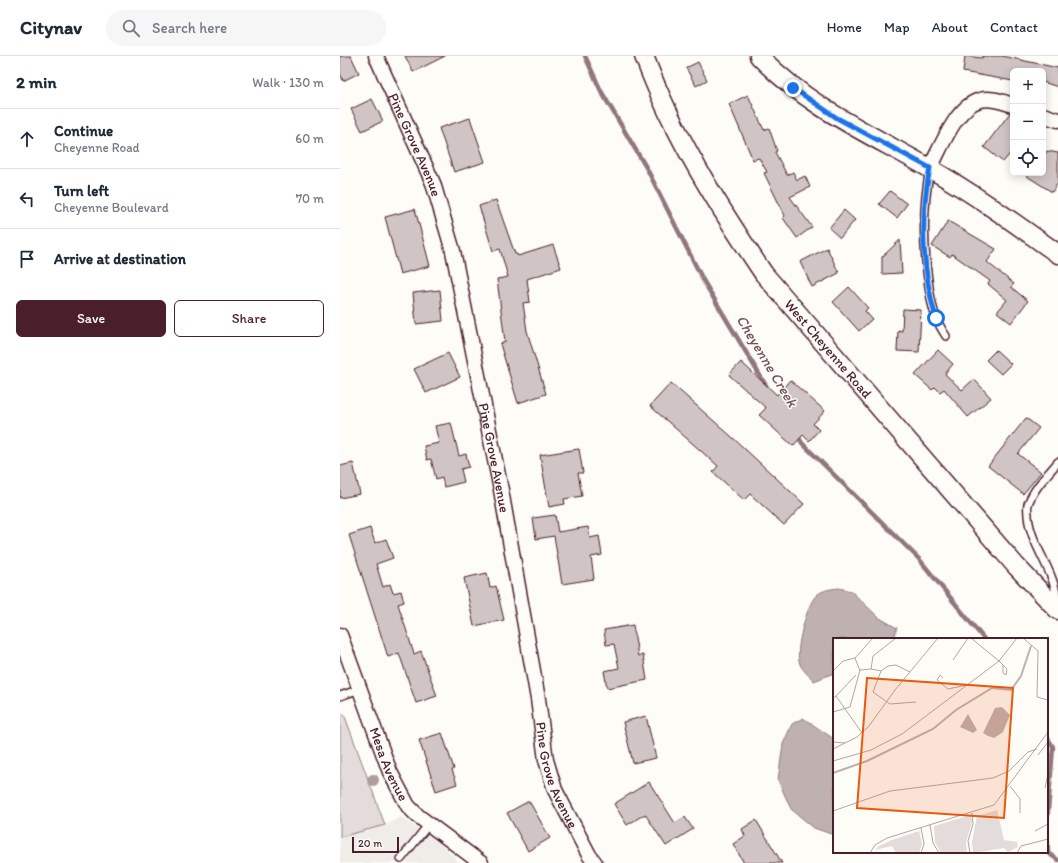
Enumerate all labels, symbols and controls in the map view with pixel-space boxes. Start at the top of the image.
search box [106,10,386,46]
text: Citynav [20,16,82,39]
icon: search [120,17,142,39]
text: Search here [152,19,227,37]
text: Home [827,19,862,36]
text: Map [884,19,910,36]
text: About [932,19,968,36]
text: Contact [990,19,1038,36]
map controls [1010,68,1046,176]
button: + [1010,68,1046,104]
text: 2 min [16,72,56,92]
text: Walk · 130 m [252,75,324,90]
route end [784,79,802,97]
street label: Pine Grove Avenue [385,90,445,199]
button: − [1010,104,1046,140]
text: Continue [54,122,113,140]
icon: ahead [16,128,38,150]
text: 60 m [295,131,324,146]
text: Cheyenne Road [54,140,140,155]
button: locate [1010,140,1046,176]
text: Turn left [54,182,109,200]
icon: left [16,188,38,210]
text: 70 m [296,191,324,206]
text: Cheyenne Boulevard [54,200,169,215]
icon: arrive [16,248,38,270]
text: Arrive at destination [54,250,186,268]
street label: West Cheyenne Road [781,296,876,402]
button: Save [16,300,166,337]
button: Share [174,300,324,337]
route start [927,309,945,327]
water label: Cheyenne Creek [733,312,802,411]
street label: Pine Grove Avenue [475,402,513,514]
inset map [833,638,1048,853]
street label: Pine Grove Avenue [532,721,582,832]
street label: Mesa Avenue [365,725,412,804]
scale bar [352,835,399,854]
text: 20 m [358,837,382,850]

